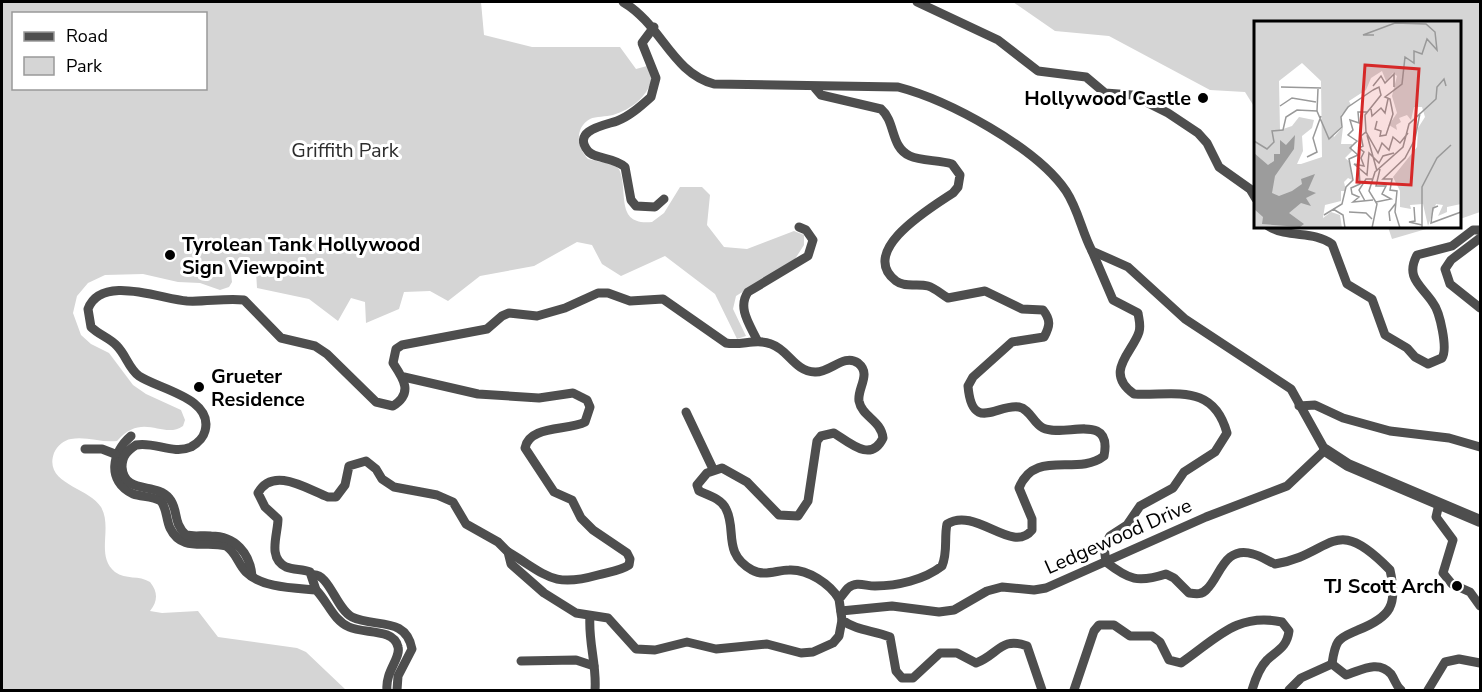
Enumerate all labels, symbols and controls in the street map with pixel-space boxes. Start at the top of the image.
legend [12,12,207,90]
inset map [1254,21,1461,228]
text: Road [66,24,108,48]
text: Park [66,54,103,78]
place label: Hollywood Castle [1024,85,1191,112]
marker: Hollywood Castle [1196,91,1210,105]
park label: Griffith Park [291,137,400,164]
place label: Tyrolean Tank Hollywood Sign Viewpoint [182,231,420,281]
marker: Tyrolean Tank Hollywood Sign Viewpoint [163,248,177,262]
place label: Grueter Residence [211,363,305,413]
marker: Grueter Residence [192,380,206,394]
street label: Ledgewood Drive [1040,492,1196,581]
place label: TJ Scott Arch [1324,573,1445,600]
marker: TJ Scott Arch [1450,579,1464,593]

